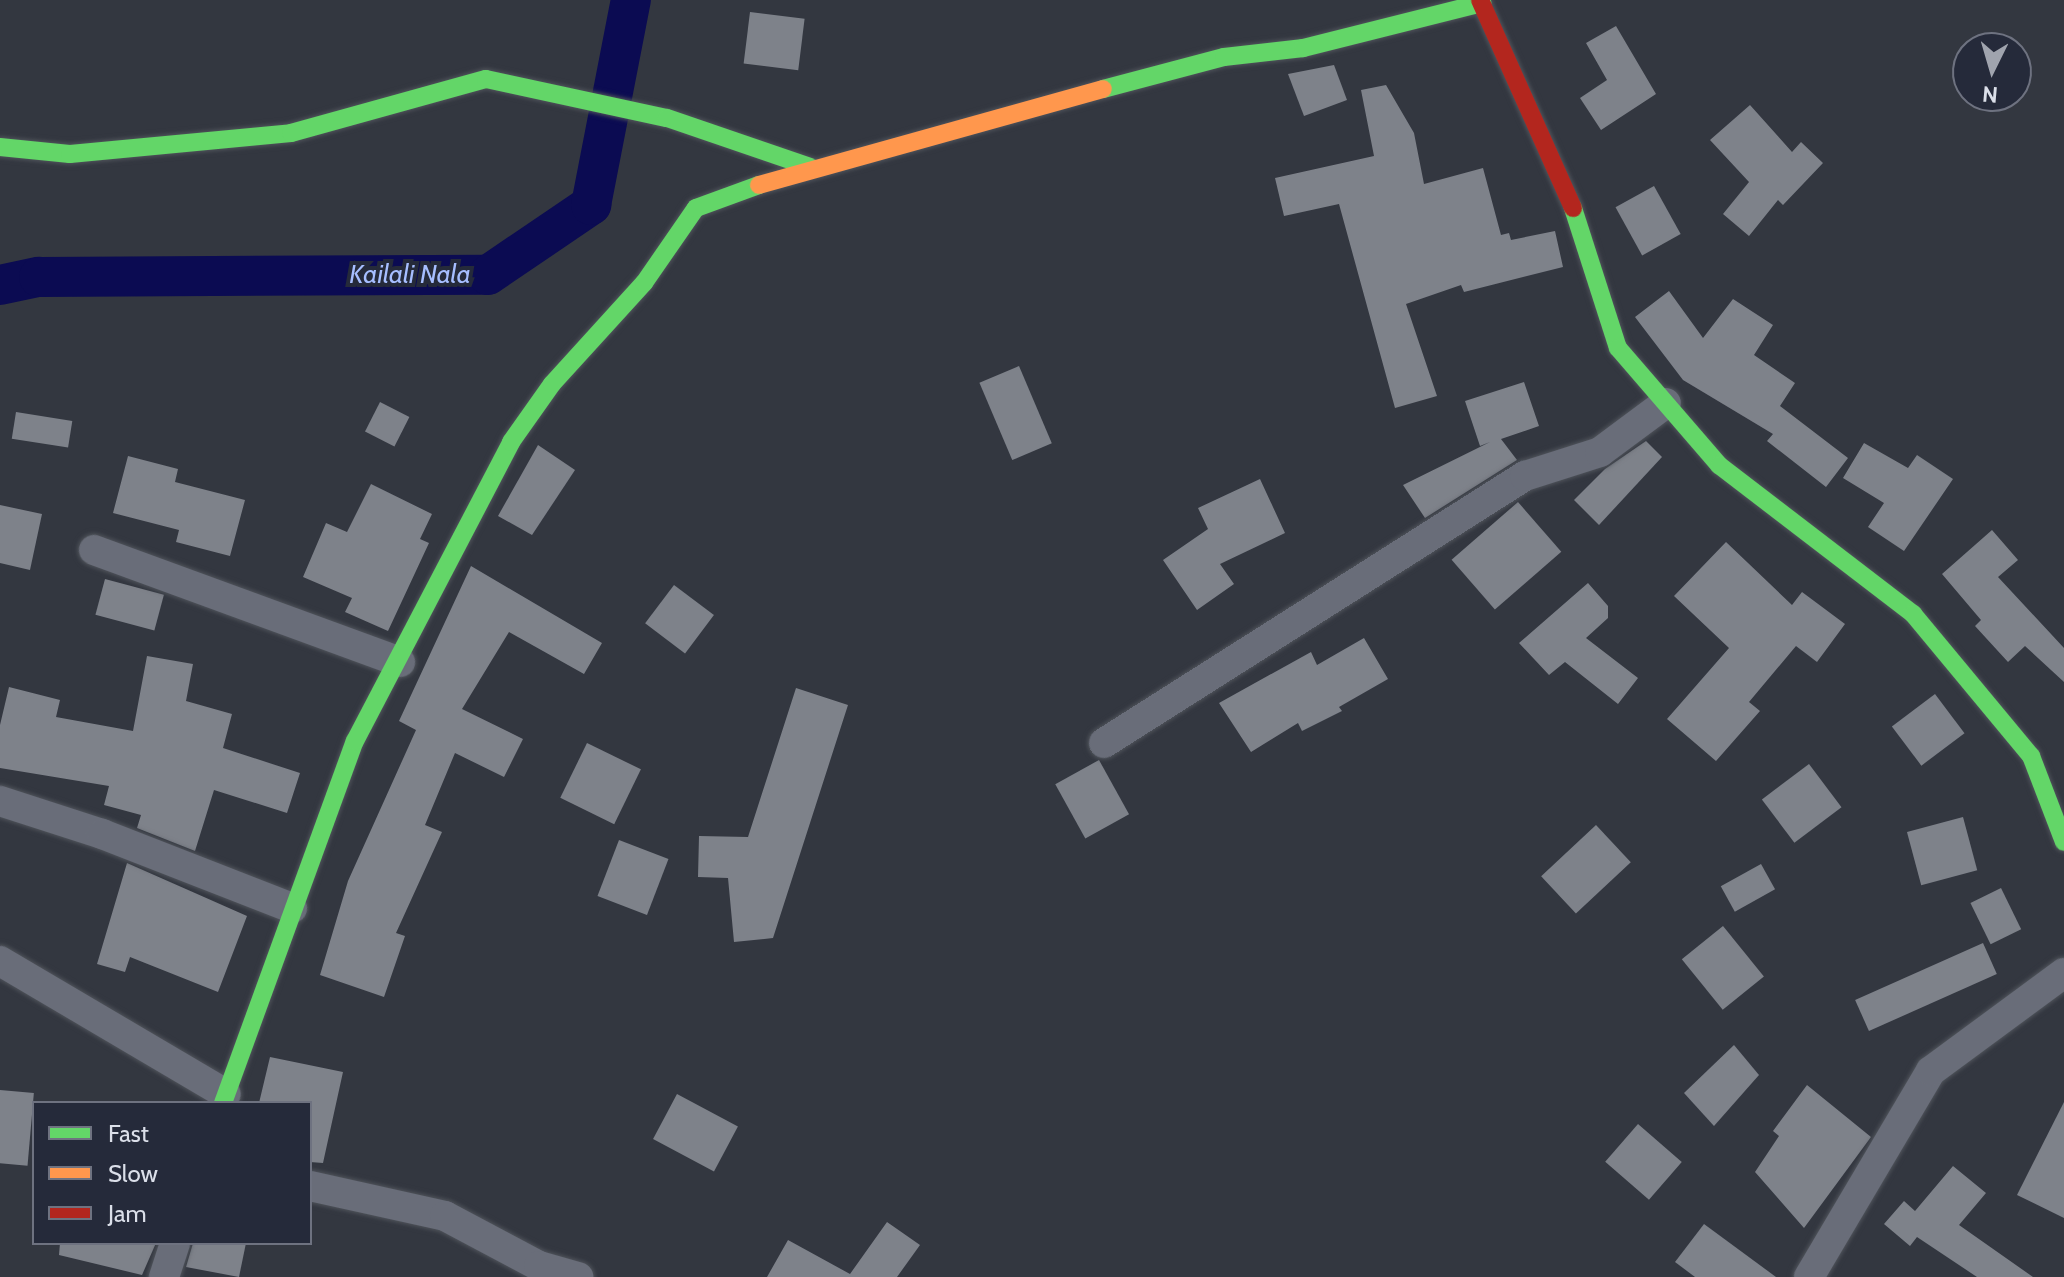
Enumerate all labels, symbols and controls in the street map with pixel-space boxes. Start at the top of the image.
north arrow [1952,32,2032,112]
text: N [1981,80,1999,109]
water label: Kailali Nala [349,259,471,291]
legend [32,1101,312,1245]
text: Fast [108,1119,149,1148]
text: Slow [108,1159,158,1188]
text: Jam [108,1199,146,1228]

